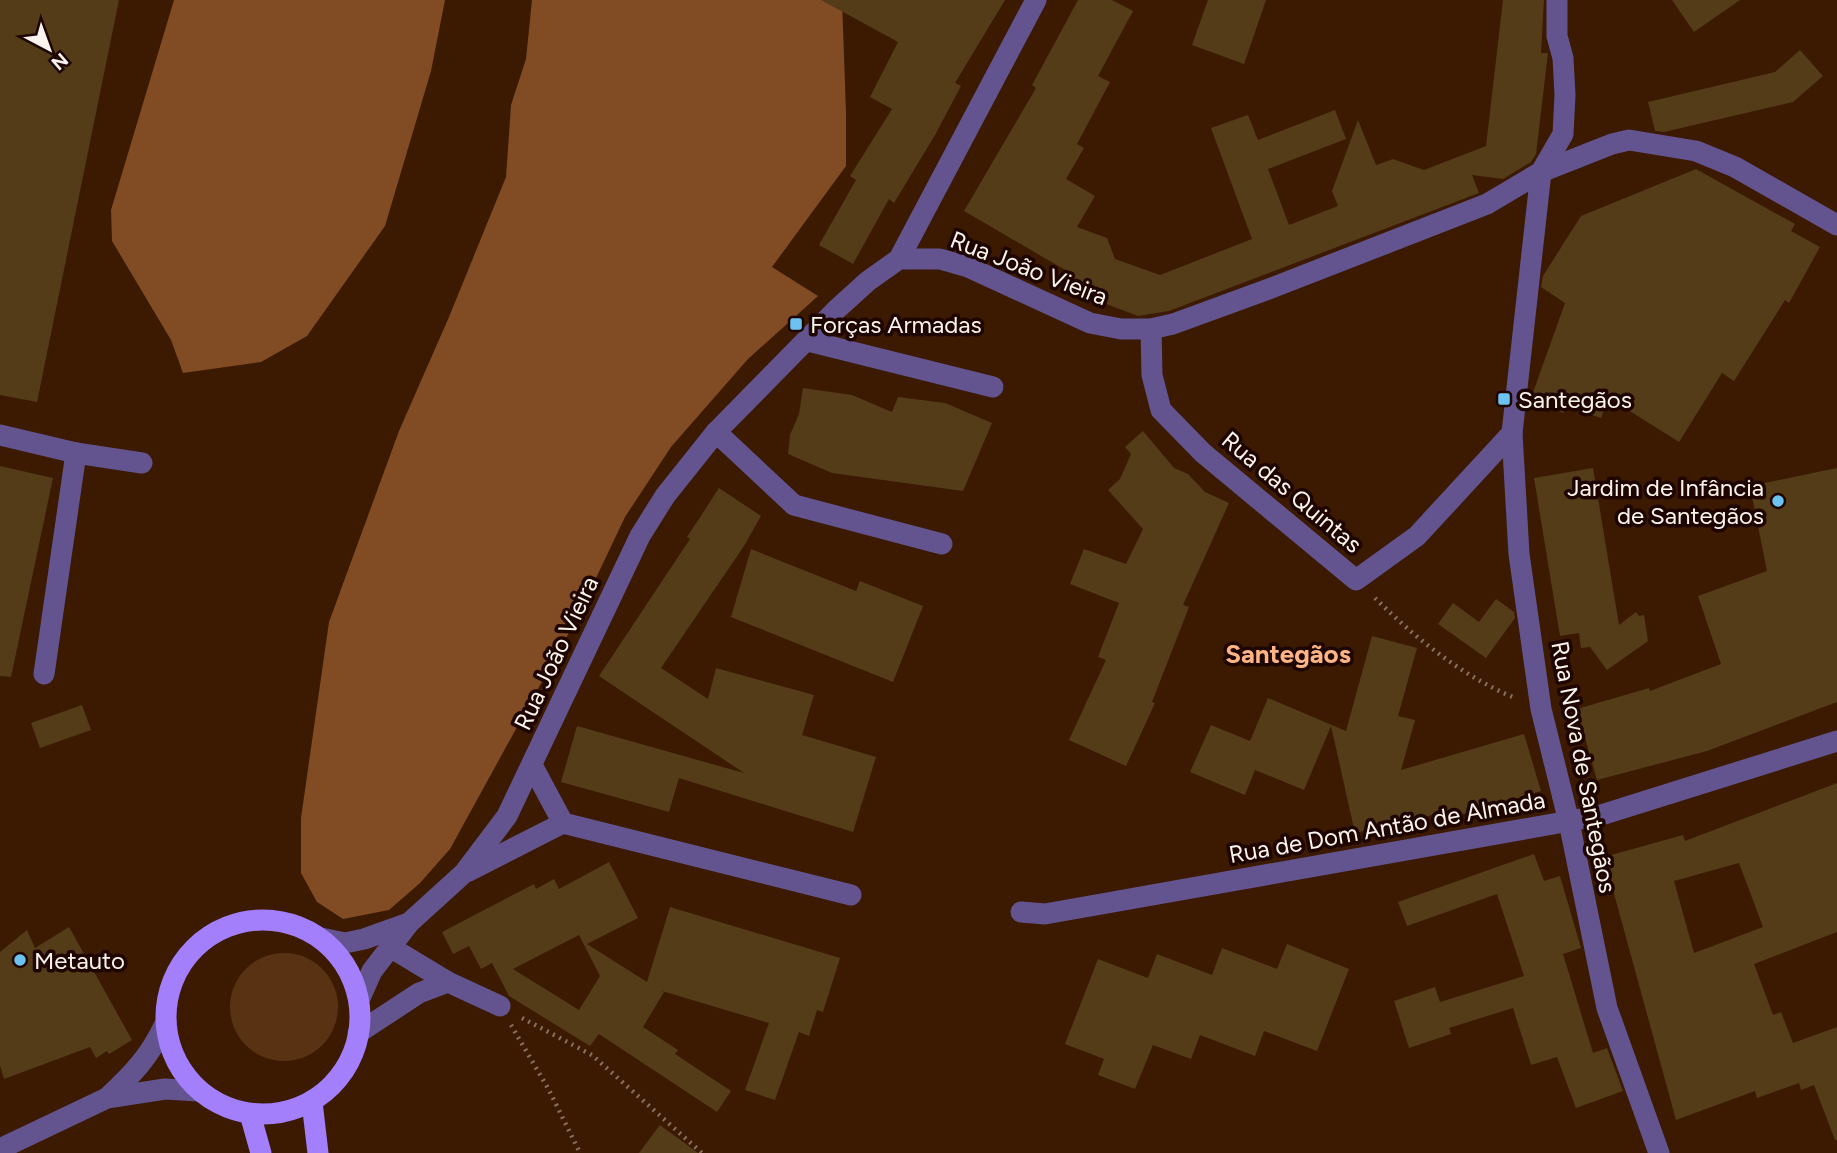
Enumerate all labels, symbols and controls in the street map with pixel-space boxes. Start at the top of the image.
north arrow [14,14,84,84]
text: N [47,48,73,75]
street label: Rua João Vieira [946,225,1112,311]
place label: Forças Armadas [810,310,982,339]
marker: Forças Armadas [788,316,804,332]
place label: Santegãos [1518,385,1632,414]
marker: Santegãos [1496,391,1512,407]
street label: Rua das Quintas [1216,425,1368,559]
place label: Jardim de Infância de Santegãos [1567,473,1764,530]
marker: Jardim de Infância de Santegãos [1770,493,1786,509]
street label: Rua João Vieira [508,572,604,734]
district label: Santegãos [1225,638,1351,670]
street label: Rua Nova de Santegãos [1545,639,1623,895]
street label: Rua de Dom Antão de Almada [1227,785,1547,869]
place label: Metauto [34,946,125,975]
marker: Metauto [12,952,28,968]

